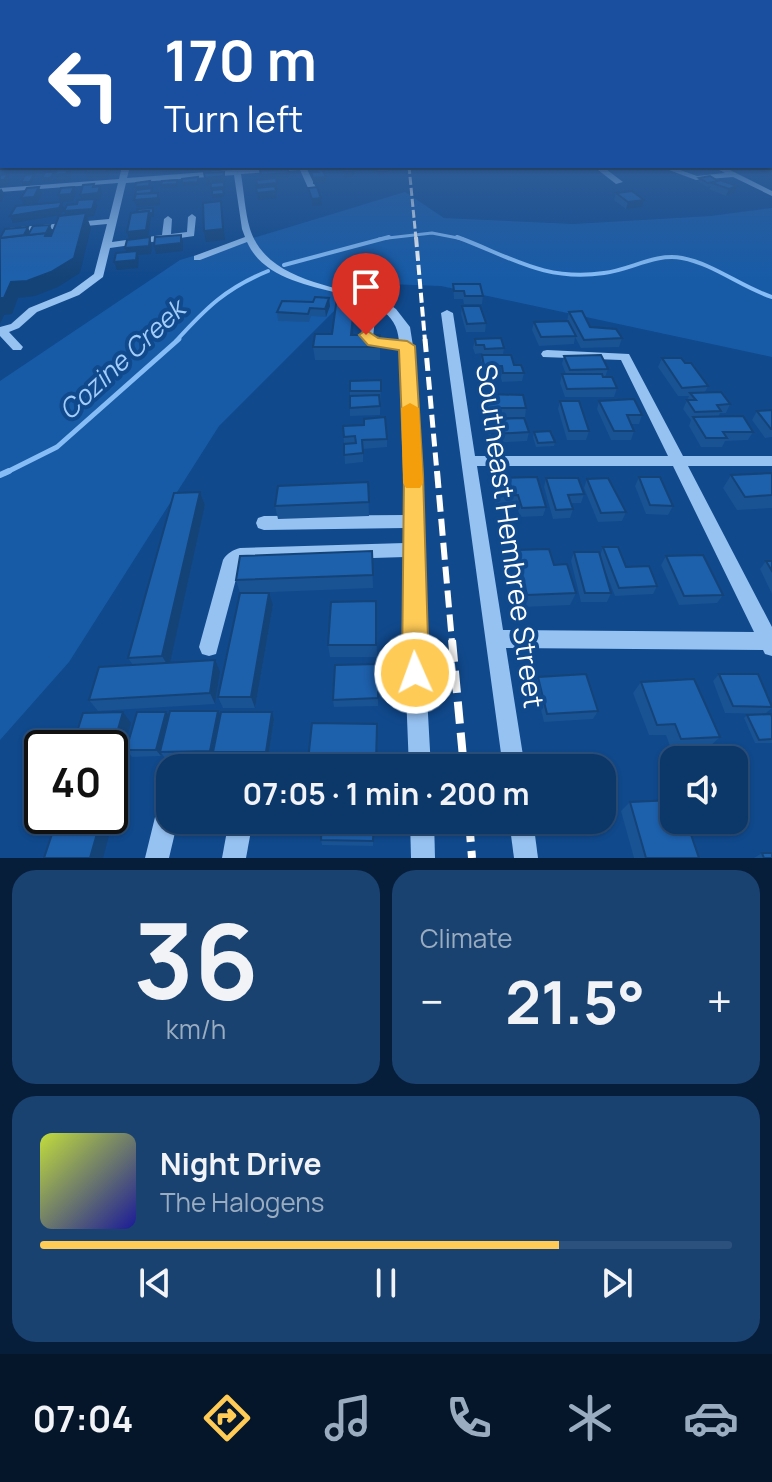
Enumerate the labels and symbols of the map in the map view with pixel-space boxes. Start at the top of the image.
pin [332,253,400,335]
water label: Cozine Creek [51,289,195,427]
street label: Southeast Hembree Street [468,361,554,710]
position arrow [373,631,457,715]
speed limit sign: 40 [24,730,128,834]

